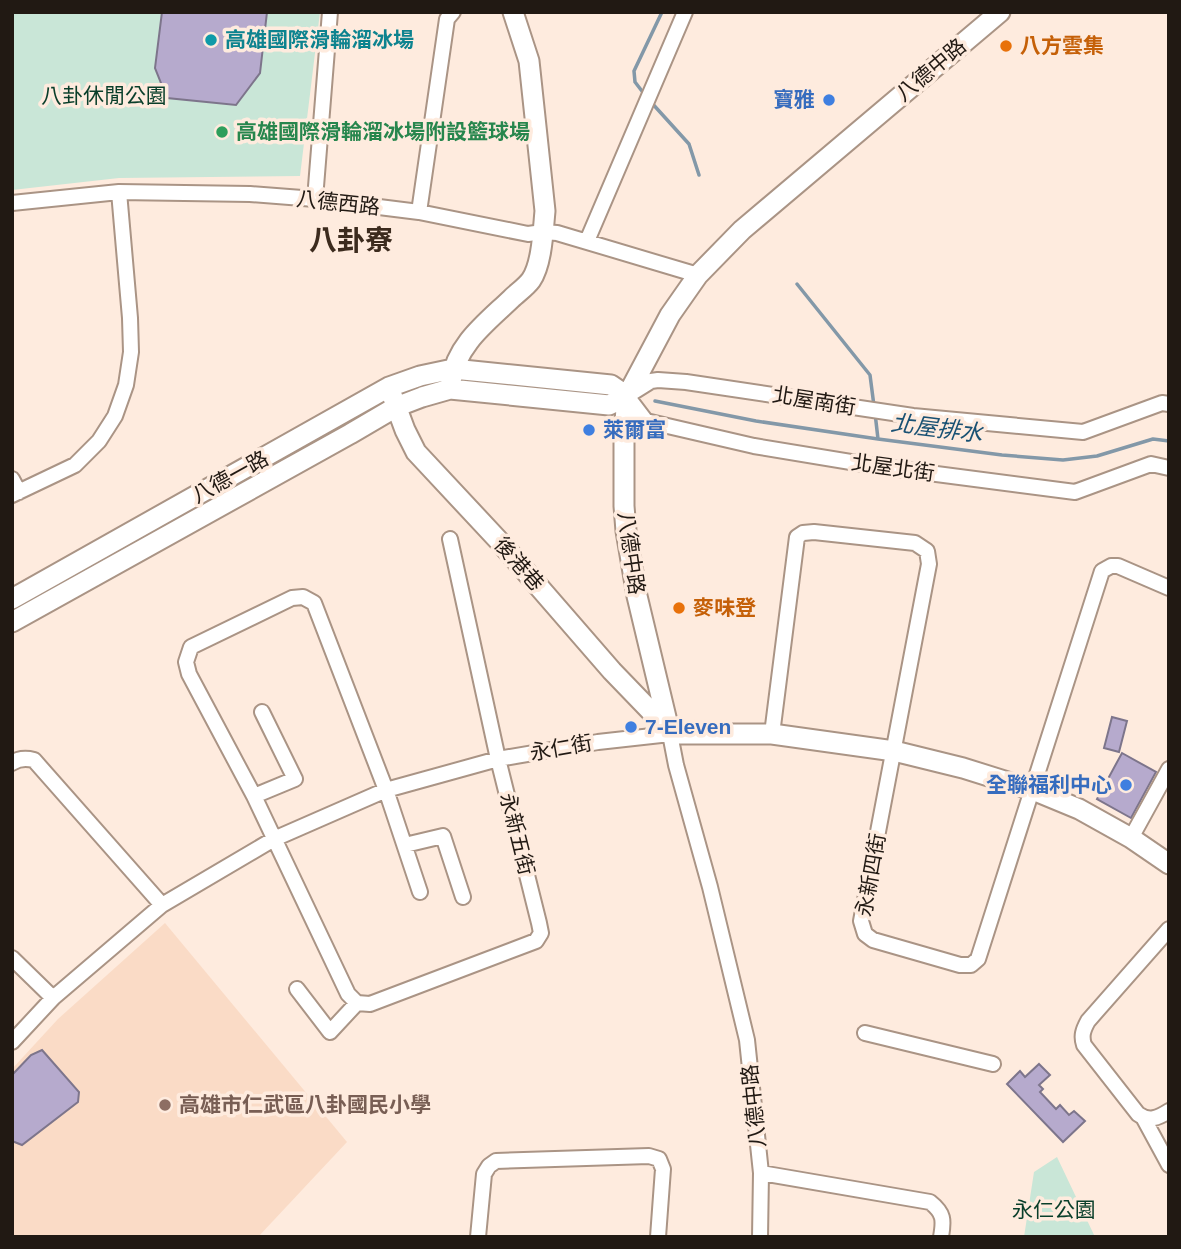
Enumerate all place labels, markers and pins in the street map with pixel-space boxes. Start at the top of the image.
place label: 高雄國際滑輪溜冰場 [225,28,414,51]
marker: 高雄國際滑輪溜冰場 [203,32,219,48]
place label: 八方雲集 [1020,34,1104,57]
marker: 八方雲集 [998,38,1014,54]
place label: 寶雅 [773,88,815,111]
marker: 寶雅 [821,92,837,108]
place label: 高雄國際滑輪溜冰場附設籃球場 [236,120,530,143]
marker: 高雄國際滑輪溜冰場附設籃球場 [214,124,230,140]
place label: 萊爾富 [603,418,666,441]
marker: 萊爾富 [581,422,597,438]
place label: 麥味登 [693,596,756,619]
marker: 麥味登 [671,600,687,616]
place label: 7-Eleven [645,715,731,738]
marker: 7-Eleven [623,719,639,735]
place label: 全聯福利中心 [986,773,1112,796]
marker: 全聯福利中心 [1118,777,1134,793]
place label: 高雄市仁武區八卦國民小學 [179,1093,431,1116]
marker: 高雄市仁武區八卦國民小學 [157,1097,173,1113]

